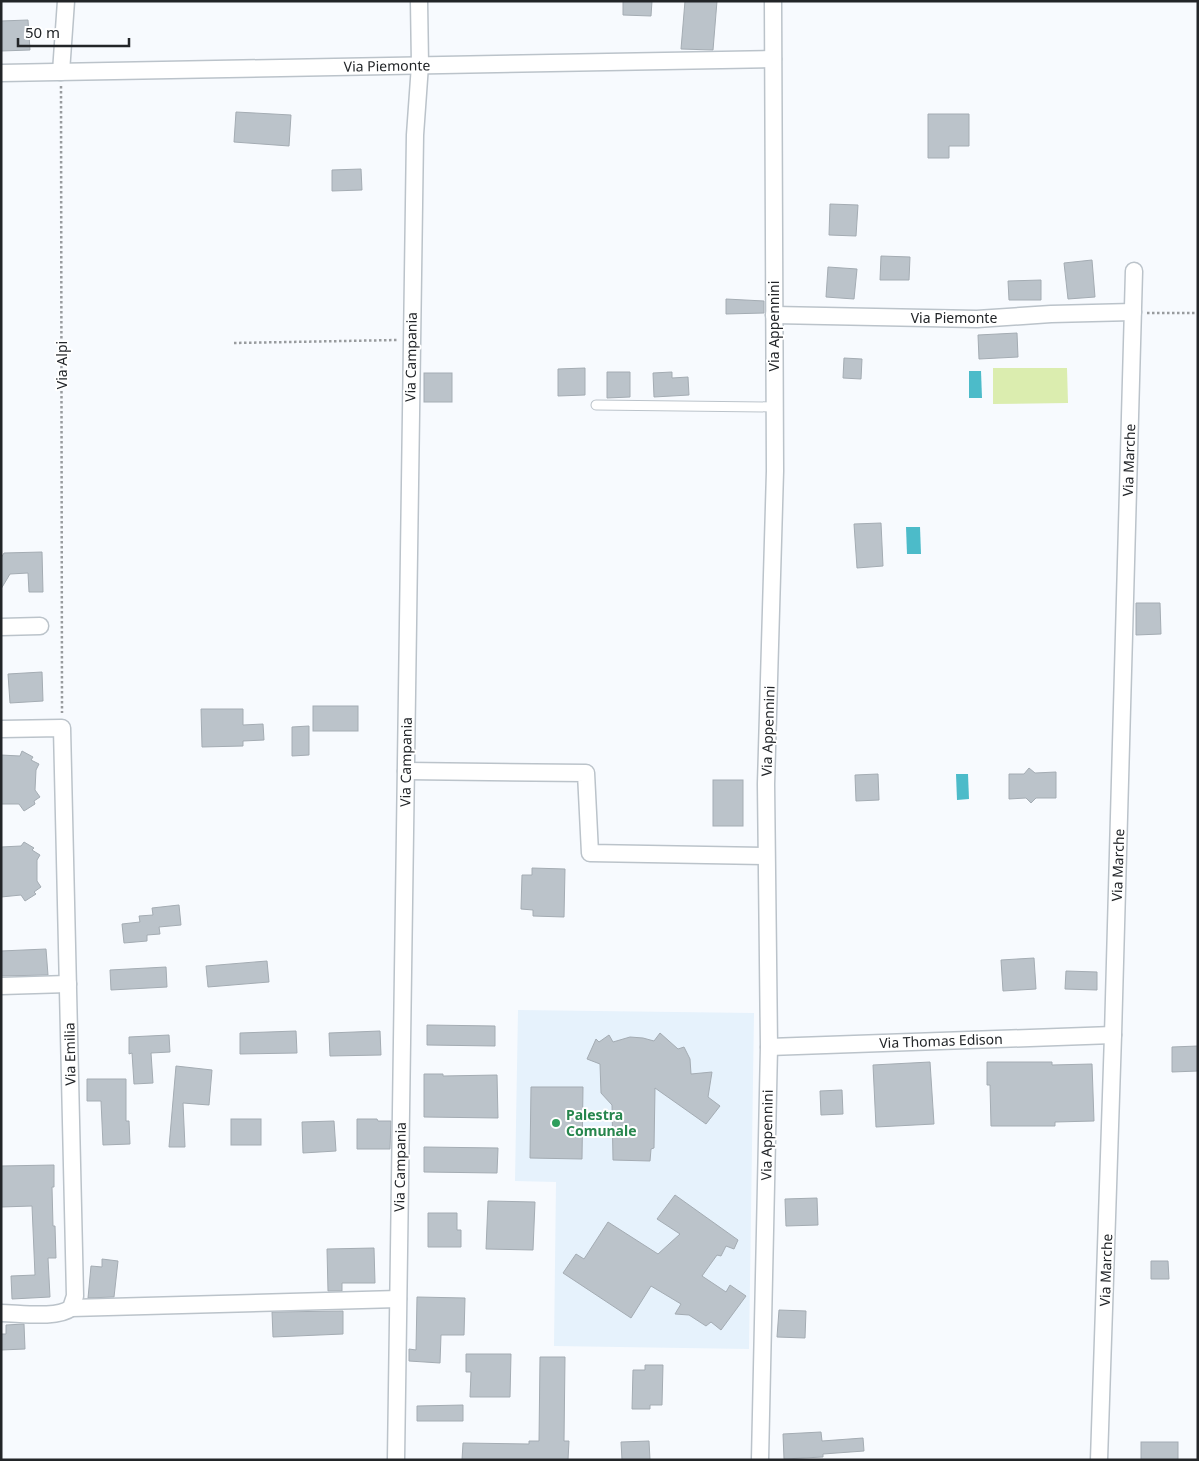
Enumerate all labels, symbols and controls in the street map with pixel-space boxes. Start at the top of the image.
scale bar [18,15,129,47]
text: 50 m [25,22,60,42]
street label: Via Piemonte [344,55,431,76]
street label: Via Appennini [764,281,783,371]
street label: Via Piemonte [911,308,997,327]
street label: Via Campania [400,312,421,402]
street label: Via Alpi [52,341,71,389]
street label: Via Marche [1118,423,1139,497]
street label: Via Appennini [756,685,779,777]
street label: Via Campania [395,717,416,807]
street label: Via Marche [1107,828,1128,902]
street label: Via Emilia [59,1022,80,1086]
street label: Via Thomas Edison [879,1029,1003,1052]
street label: Via Appennini [756,1089,777,1181]
place label: Palestra Comunale [566,1105,637,1140]
marker: Palestra Comunale [550,1117,562,1129]
street label: Via Campania [389,1122,410,1212]
street label: Via Marche [1095,1233,1116,1307]

